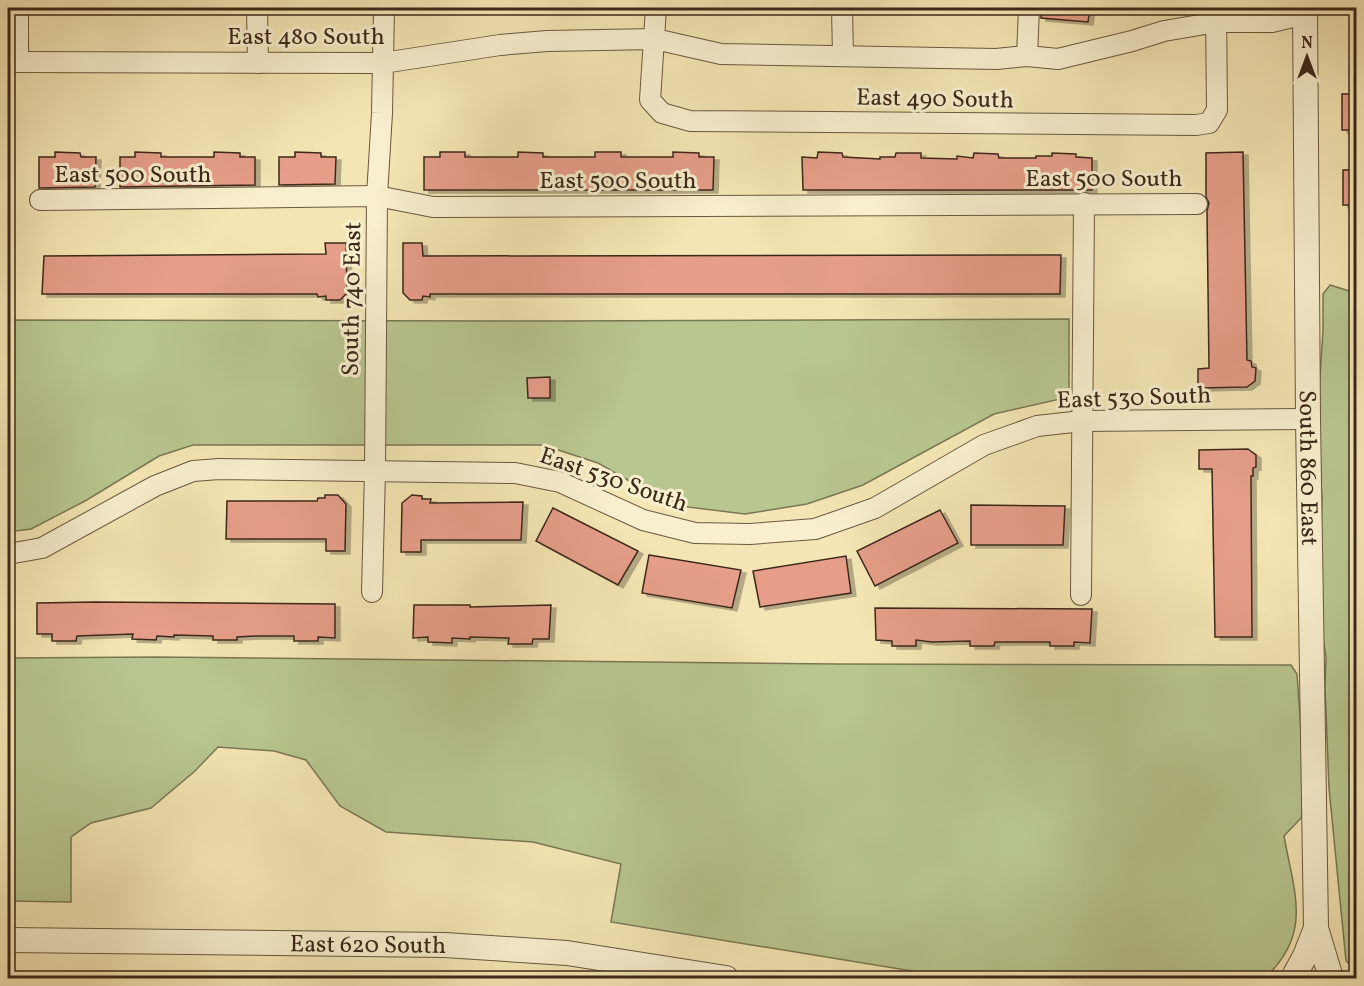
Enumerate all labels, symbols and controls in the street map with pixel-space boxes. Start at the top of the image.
street label: East 480 South [227,21,385,55]
north arrow [1277,27,1337,87]
text: N [1301,33,1313,55]
street label: East 490 South [856,82,1014,118]
street label: East 500 South [54,159,212,193]
street label: East 500 South [1025,163,1183,197]
street label: East 500 South [539,165,697,199]
street label: South 740 East [335,222,371,377]
street label: East 530 South [1056,379,1212,419]
street label: South 860 East [1289,390,1325,546]
street label: East 530 South [535,440,692,522]
street label: East 620 South [290,928,446,964]

